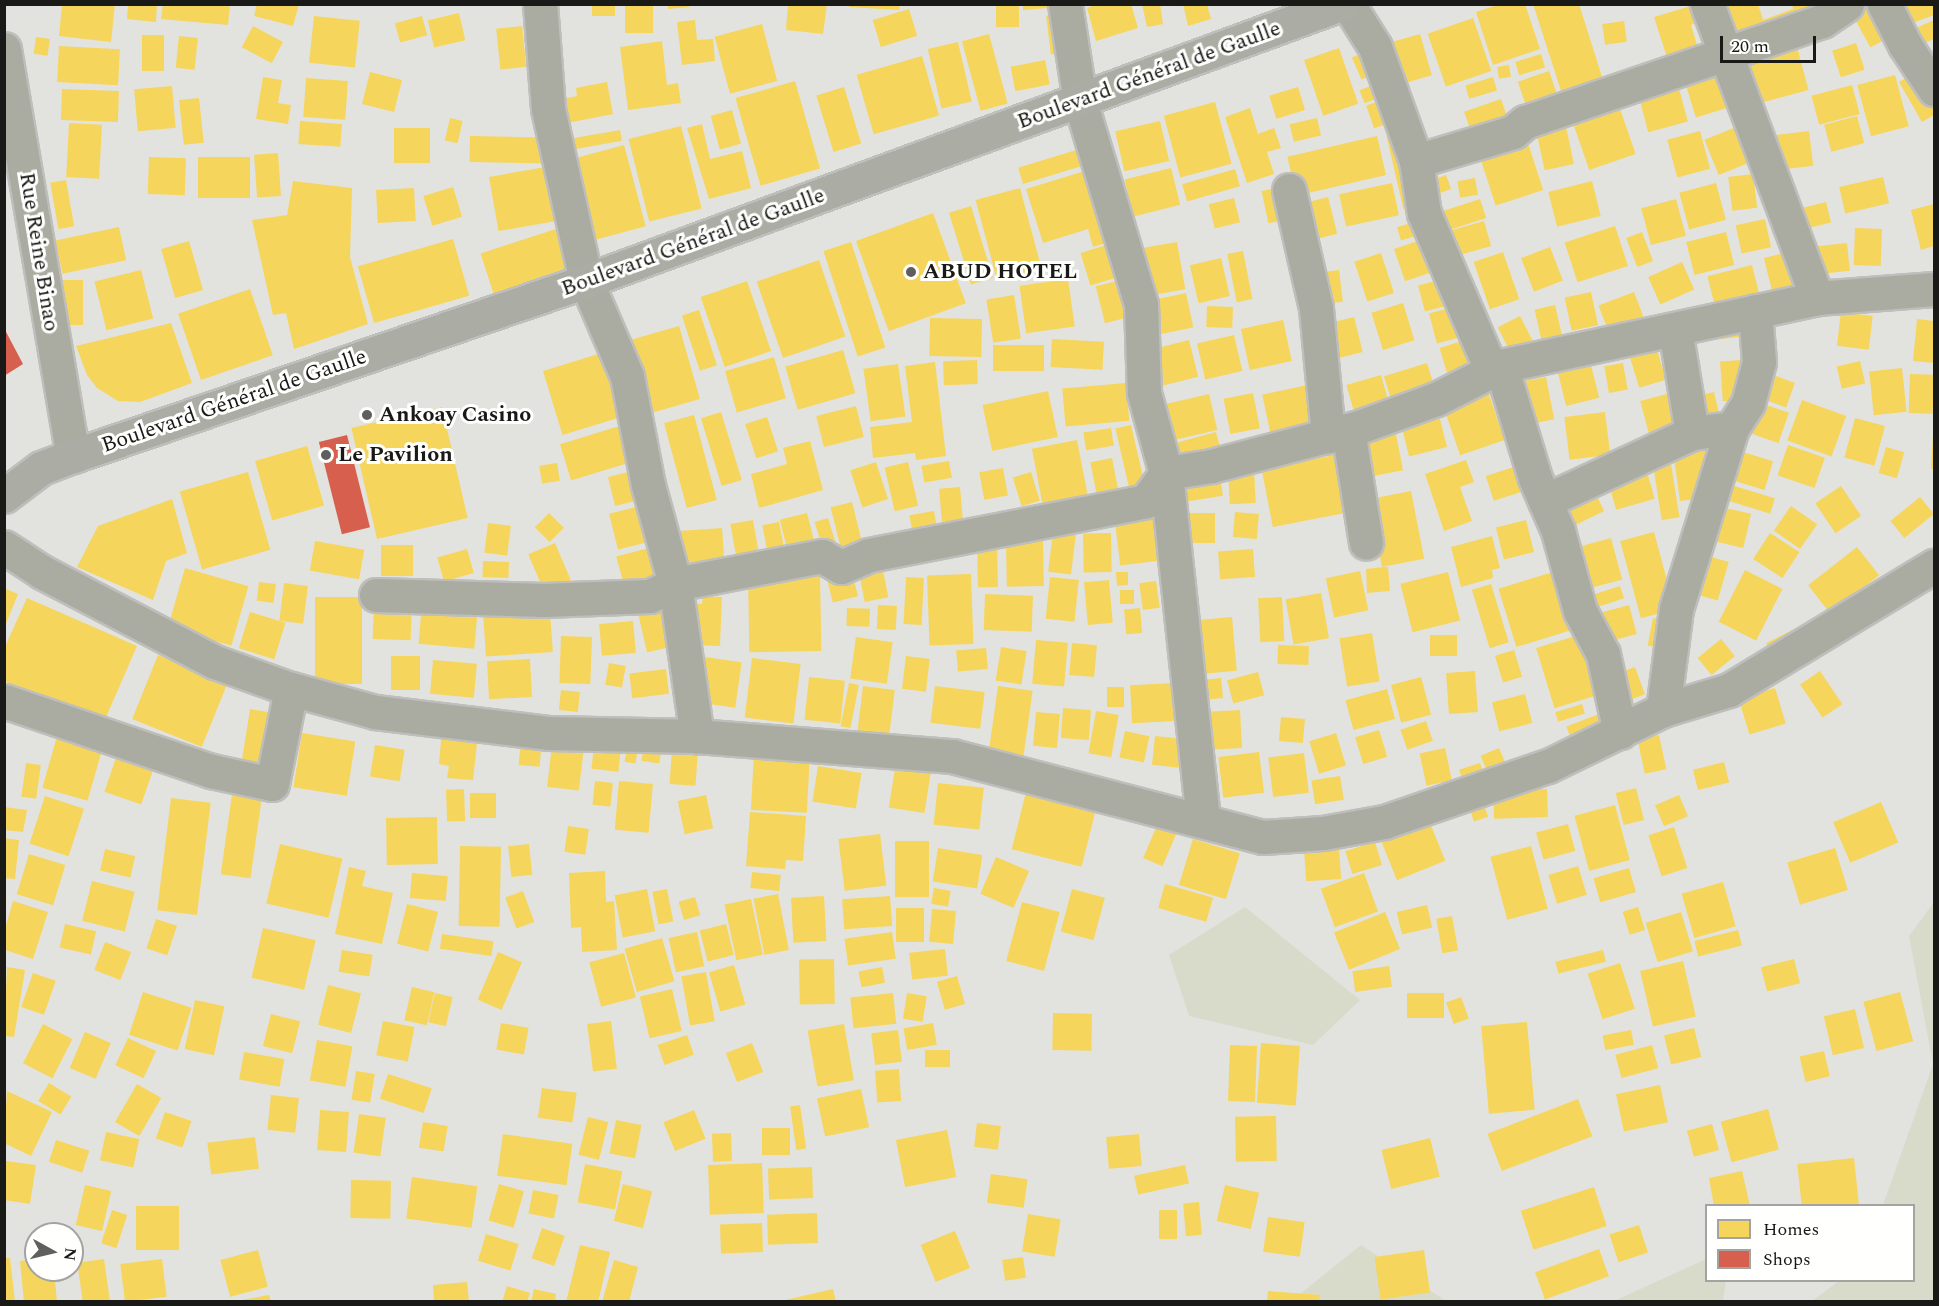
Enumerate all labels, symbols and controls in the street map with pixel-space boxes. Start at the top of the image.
street label: Boulevard Général de Gaulle [1014,15,1284,135]
scale bar [1723,24,1819,62]
text: 20 m [1731,33,1769,60]
street label: Rue Reine Binao [13,171,65,333]
street label: Boulevard Général de Gaulle [558,182,828,302]
place label: ABUD HOTEL [923,259,1077,285]
marker: ABUD HOTEL [904,265,918,279]
street label: Boulevard Général de Gaulle [98,343,370,459]
place label: Ankoay Casino [379,402,531,428]
marker: Ankoay Casino [360,408,374,422]
place label: Le Pavilion [338,442,453,468]
marker: Le Pavilion [319,448,333,462]
legend [1705,1204,1915,1282]
text: Homes [1763,1216,1819,1243]
north arrow [24,1222,84,1282]
text: N [57,1246,83,1262]
text: Shops [1763,1246,1811,1273]

